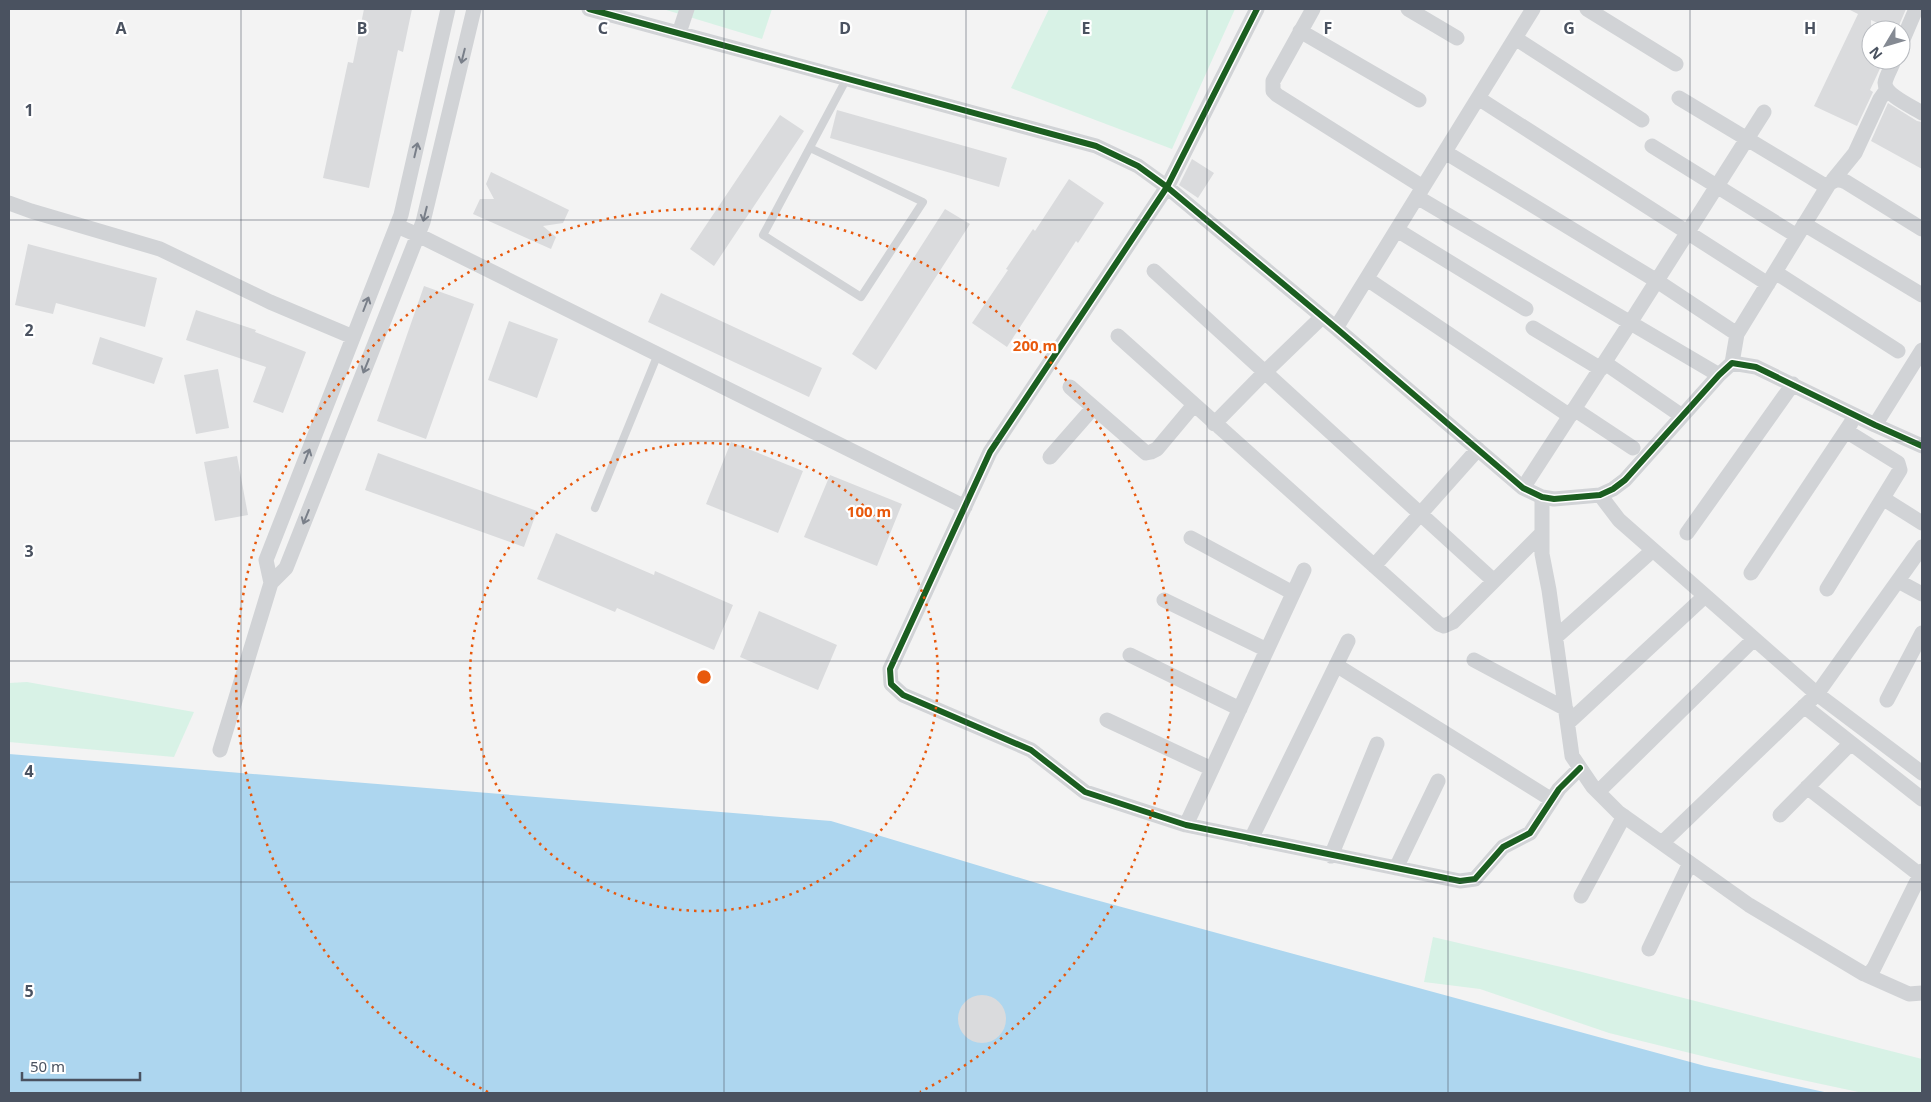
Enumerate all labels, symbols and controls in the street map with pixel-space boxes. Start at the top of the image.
text: A [115,17,127,39]
text: B [357,17,367,39]
text: C [598,17,608,39]
text: D [839,17,851,39]
text: E [1082,17,1091,39]
text: F [1324,17,1332,39]
text: G [1563,17,1575,39]
text: H [1804,17,1816,39]
north arrow [1861,20,1911,70]
text: N [1864,43,1886,64]
one-way arrow [458,48,467,64]
text: 1 [24,99,34,121]
one-way arrow [412,142,421,158]
one-way arrow [420,206,429,222]
one-way arrow [362,297,371,312]
text: 2 [24,319,34,341]
text: 200 m [1013,335,1057,355]
one-way arrow [361,357,370,373]
one-way arrow [303,448,312,464]
text: 100 m [847,501,891,521]
one-way arrow [301,509,311,524]
text: 3 [24,540,34,562]
centre of rings [695,668,713,686]
text: 4 [24,760,34,782]
text: 5 [24,980,34,1002]
scale bar [22,1050,140,1082]
text: 50 m [30,1056,65,1076]

